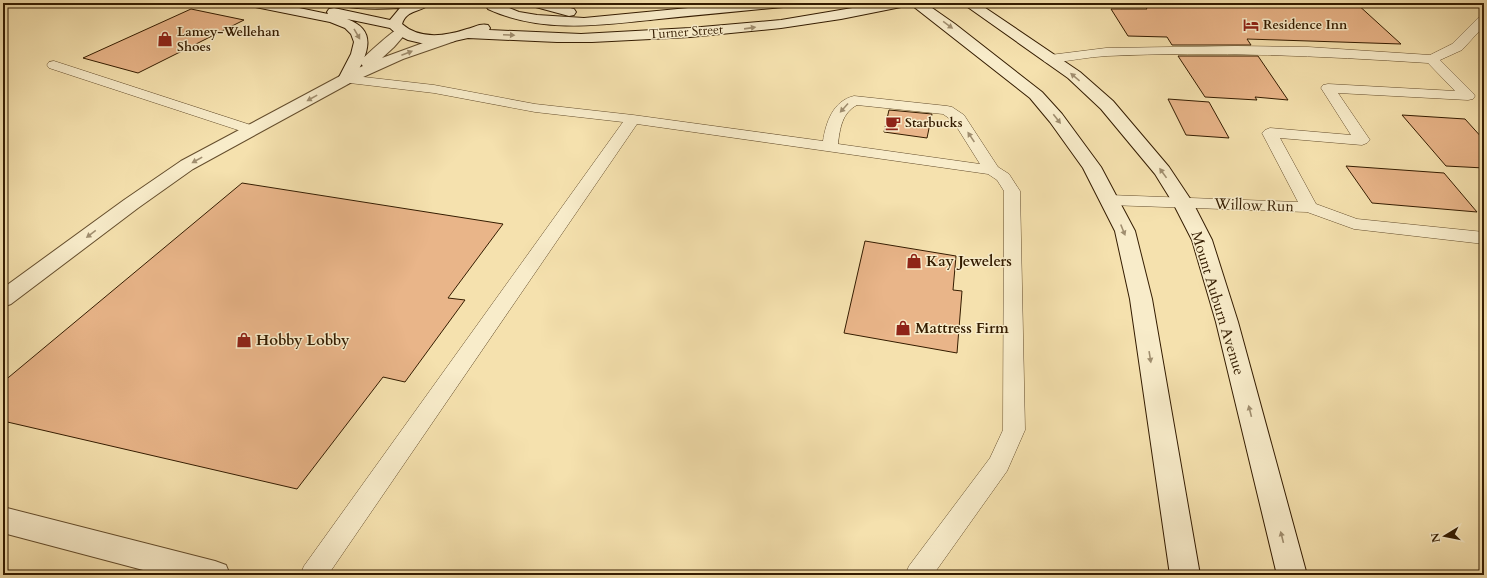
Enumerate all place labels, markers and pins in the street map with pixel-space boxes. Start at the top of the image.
hotel icon: Residence Inn [1242,16,1260,34]
place label: Residence Inn [1263,16,1348,34]
place label: Lamey-Wellehan Shoes [177,23,281,56]
shop icon: Lamey-Wellehan Shoes [156,30,174,48]
cafe icon: Starbucks [884,114,902,132]
place label: Starbucks [905,114,963,132]
place label: Kay Jewelers [926,251,1012,271]
shop icon: Kay Jewelers [905,252,923,270]
place label: Mattress Firm [915,318,1009,338]
shop icon: Mattress Firm [894,319,912,337]
place label: Hobby Lobby [256,330,350,350]
shop icon: Hobby Lobby [235,331,253,349]

